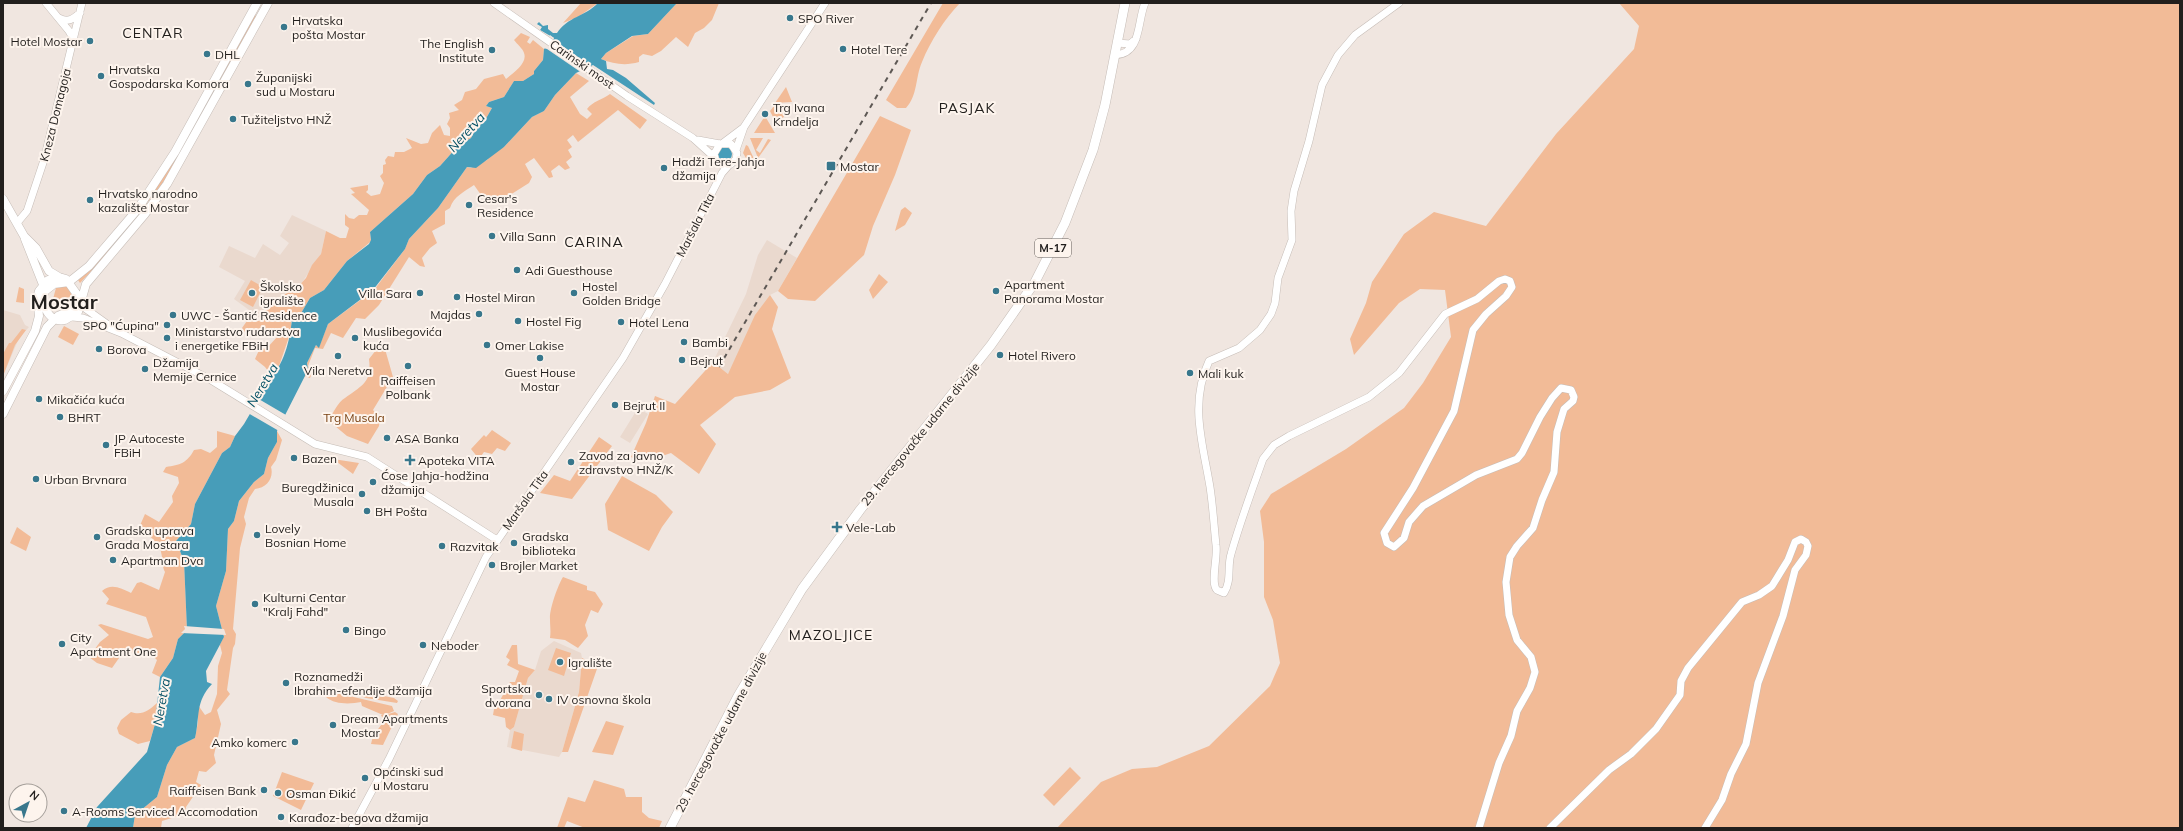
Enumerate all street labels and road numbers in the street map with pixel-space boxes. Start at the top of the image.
street label: Carinski most [547,36,617,92]
street label: Kneza Domagoja [36,67,74,163]
street label: Maršala Tita [673,191,717,259]
road number: M-17 [1035,239,1071,257]
street label: 29. hercegovačke udarne divizije [858,359,982,509]
street label: Maršala Tita [499,467,551,533]
street label: 29. hercegovačke udarne divizije [672,649,770,815]

